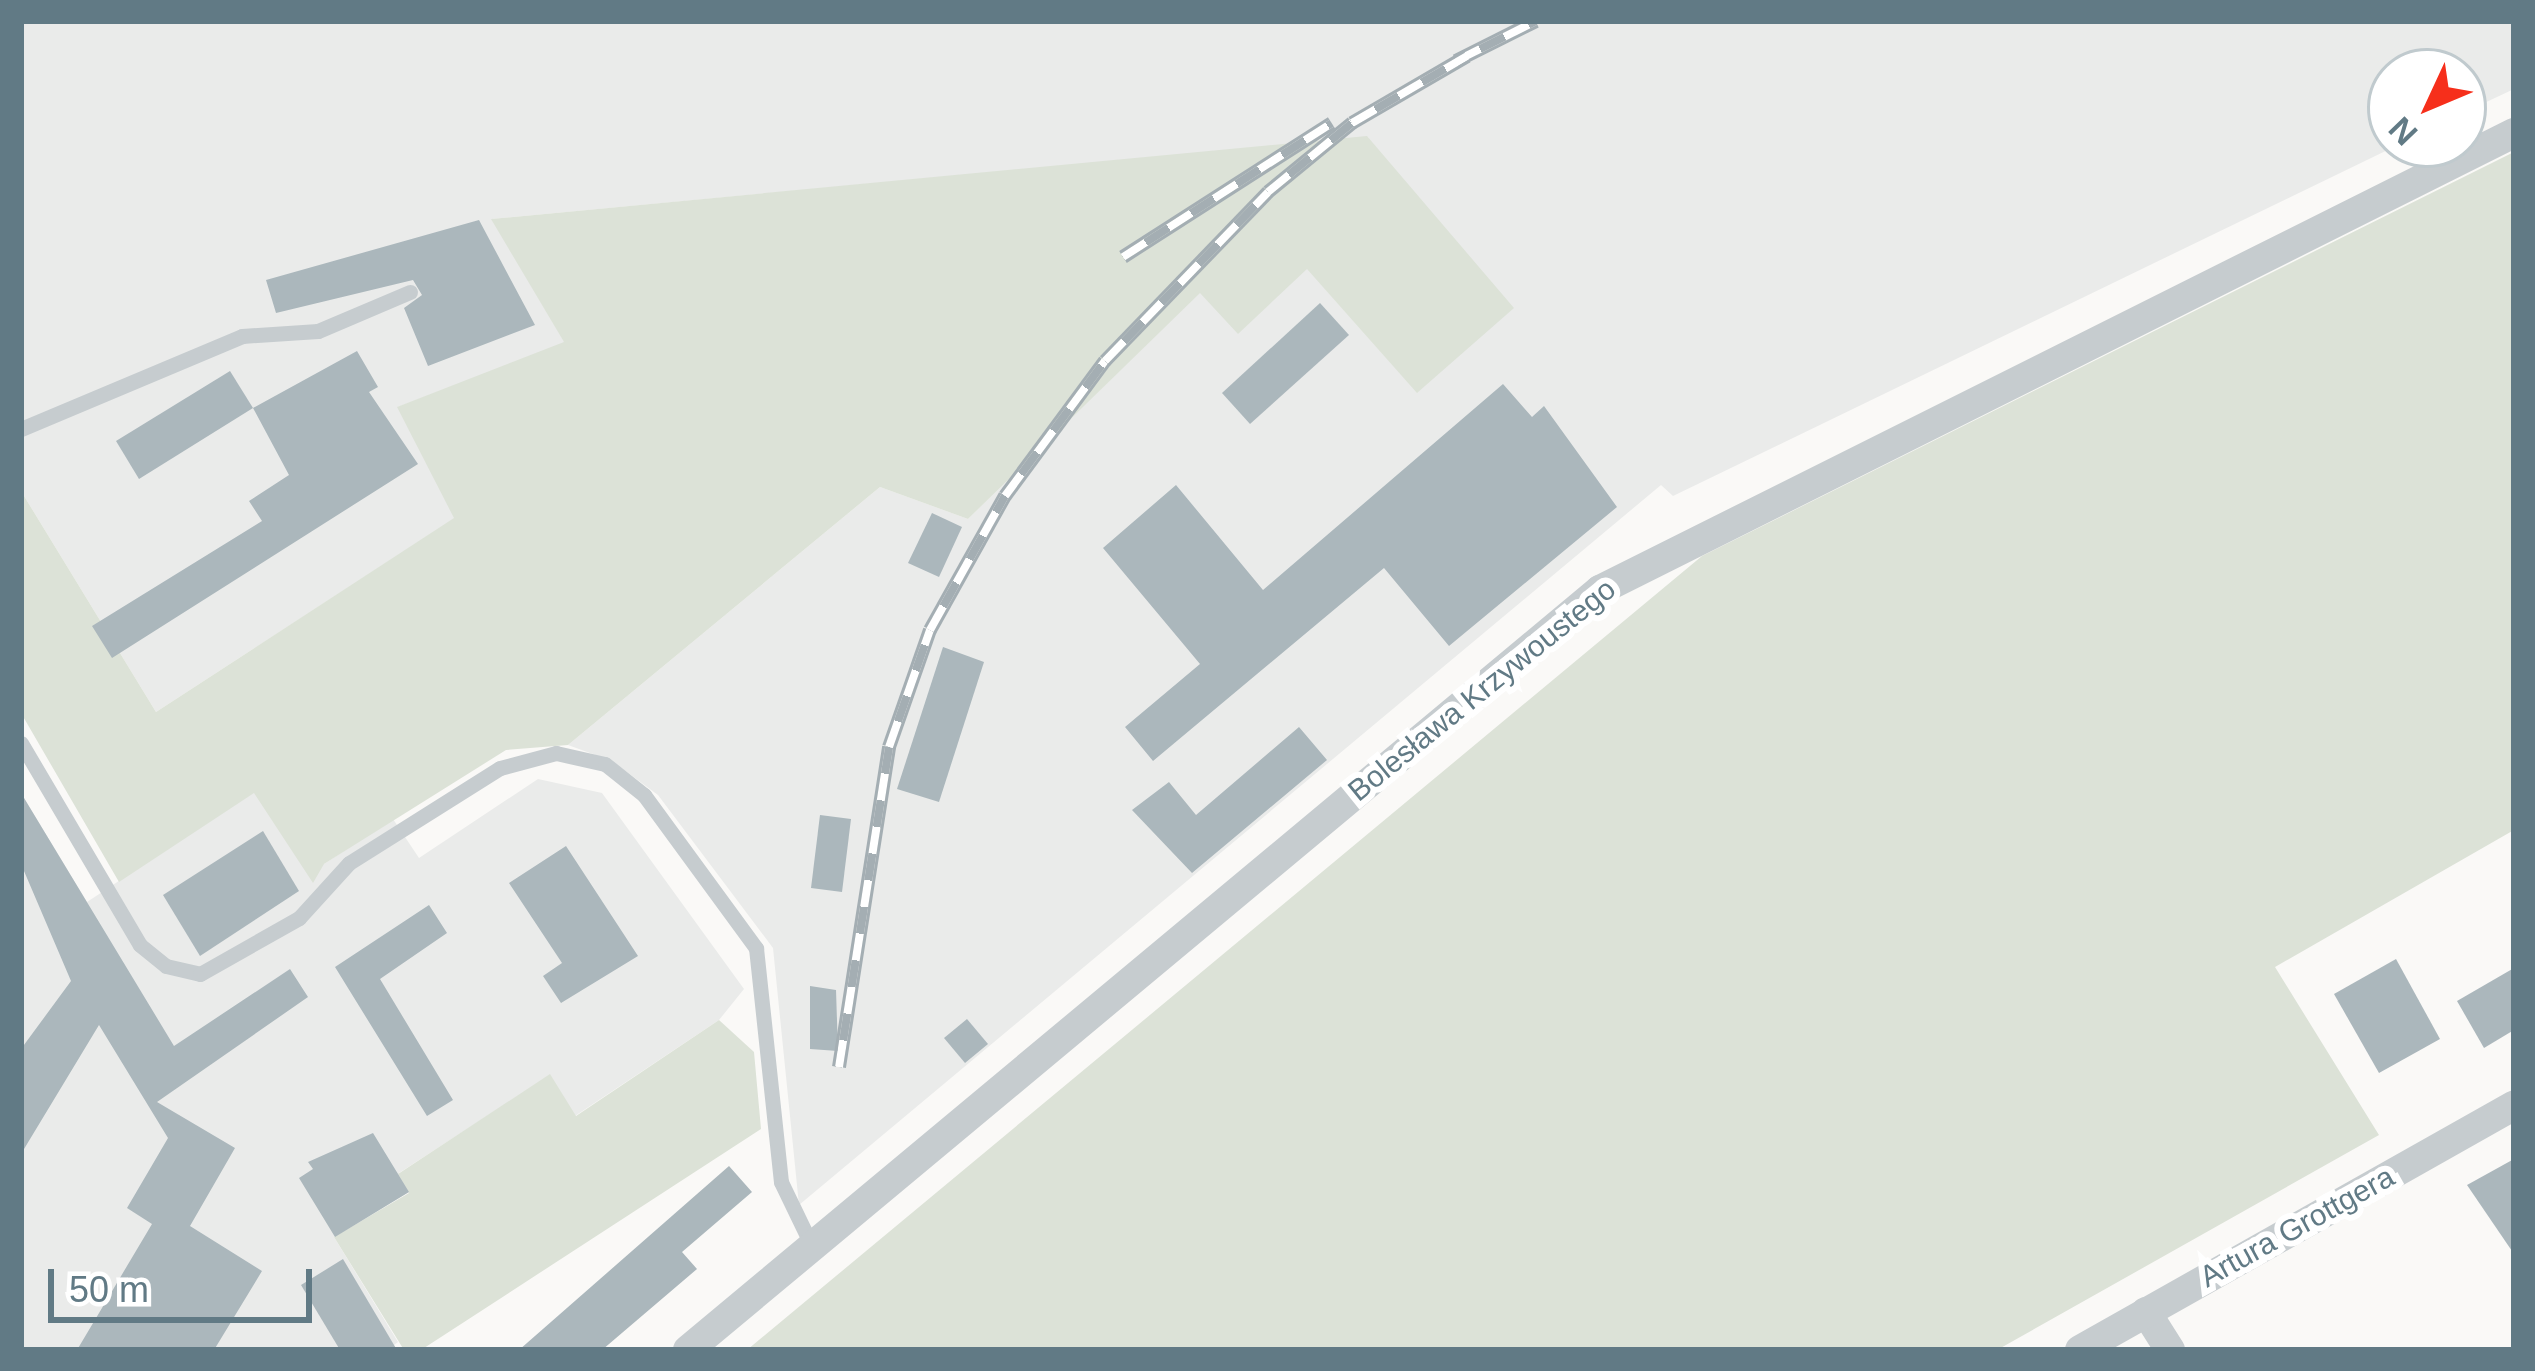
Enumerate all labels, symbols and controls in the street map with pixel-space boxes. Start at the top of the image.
north arrow [2367,48,2487,168]
text: N [2381,110,2424,153]
street label: Bolesława Krzywoustego [1341,571,1623,809]
street label: Artura Grottgera [2193,1159,2401,1295]
scale bar [54,1245,318,1319]
text: 50 m [69,1269,149,1310]

